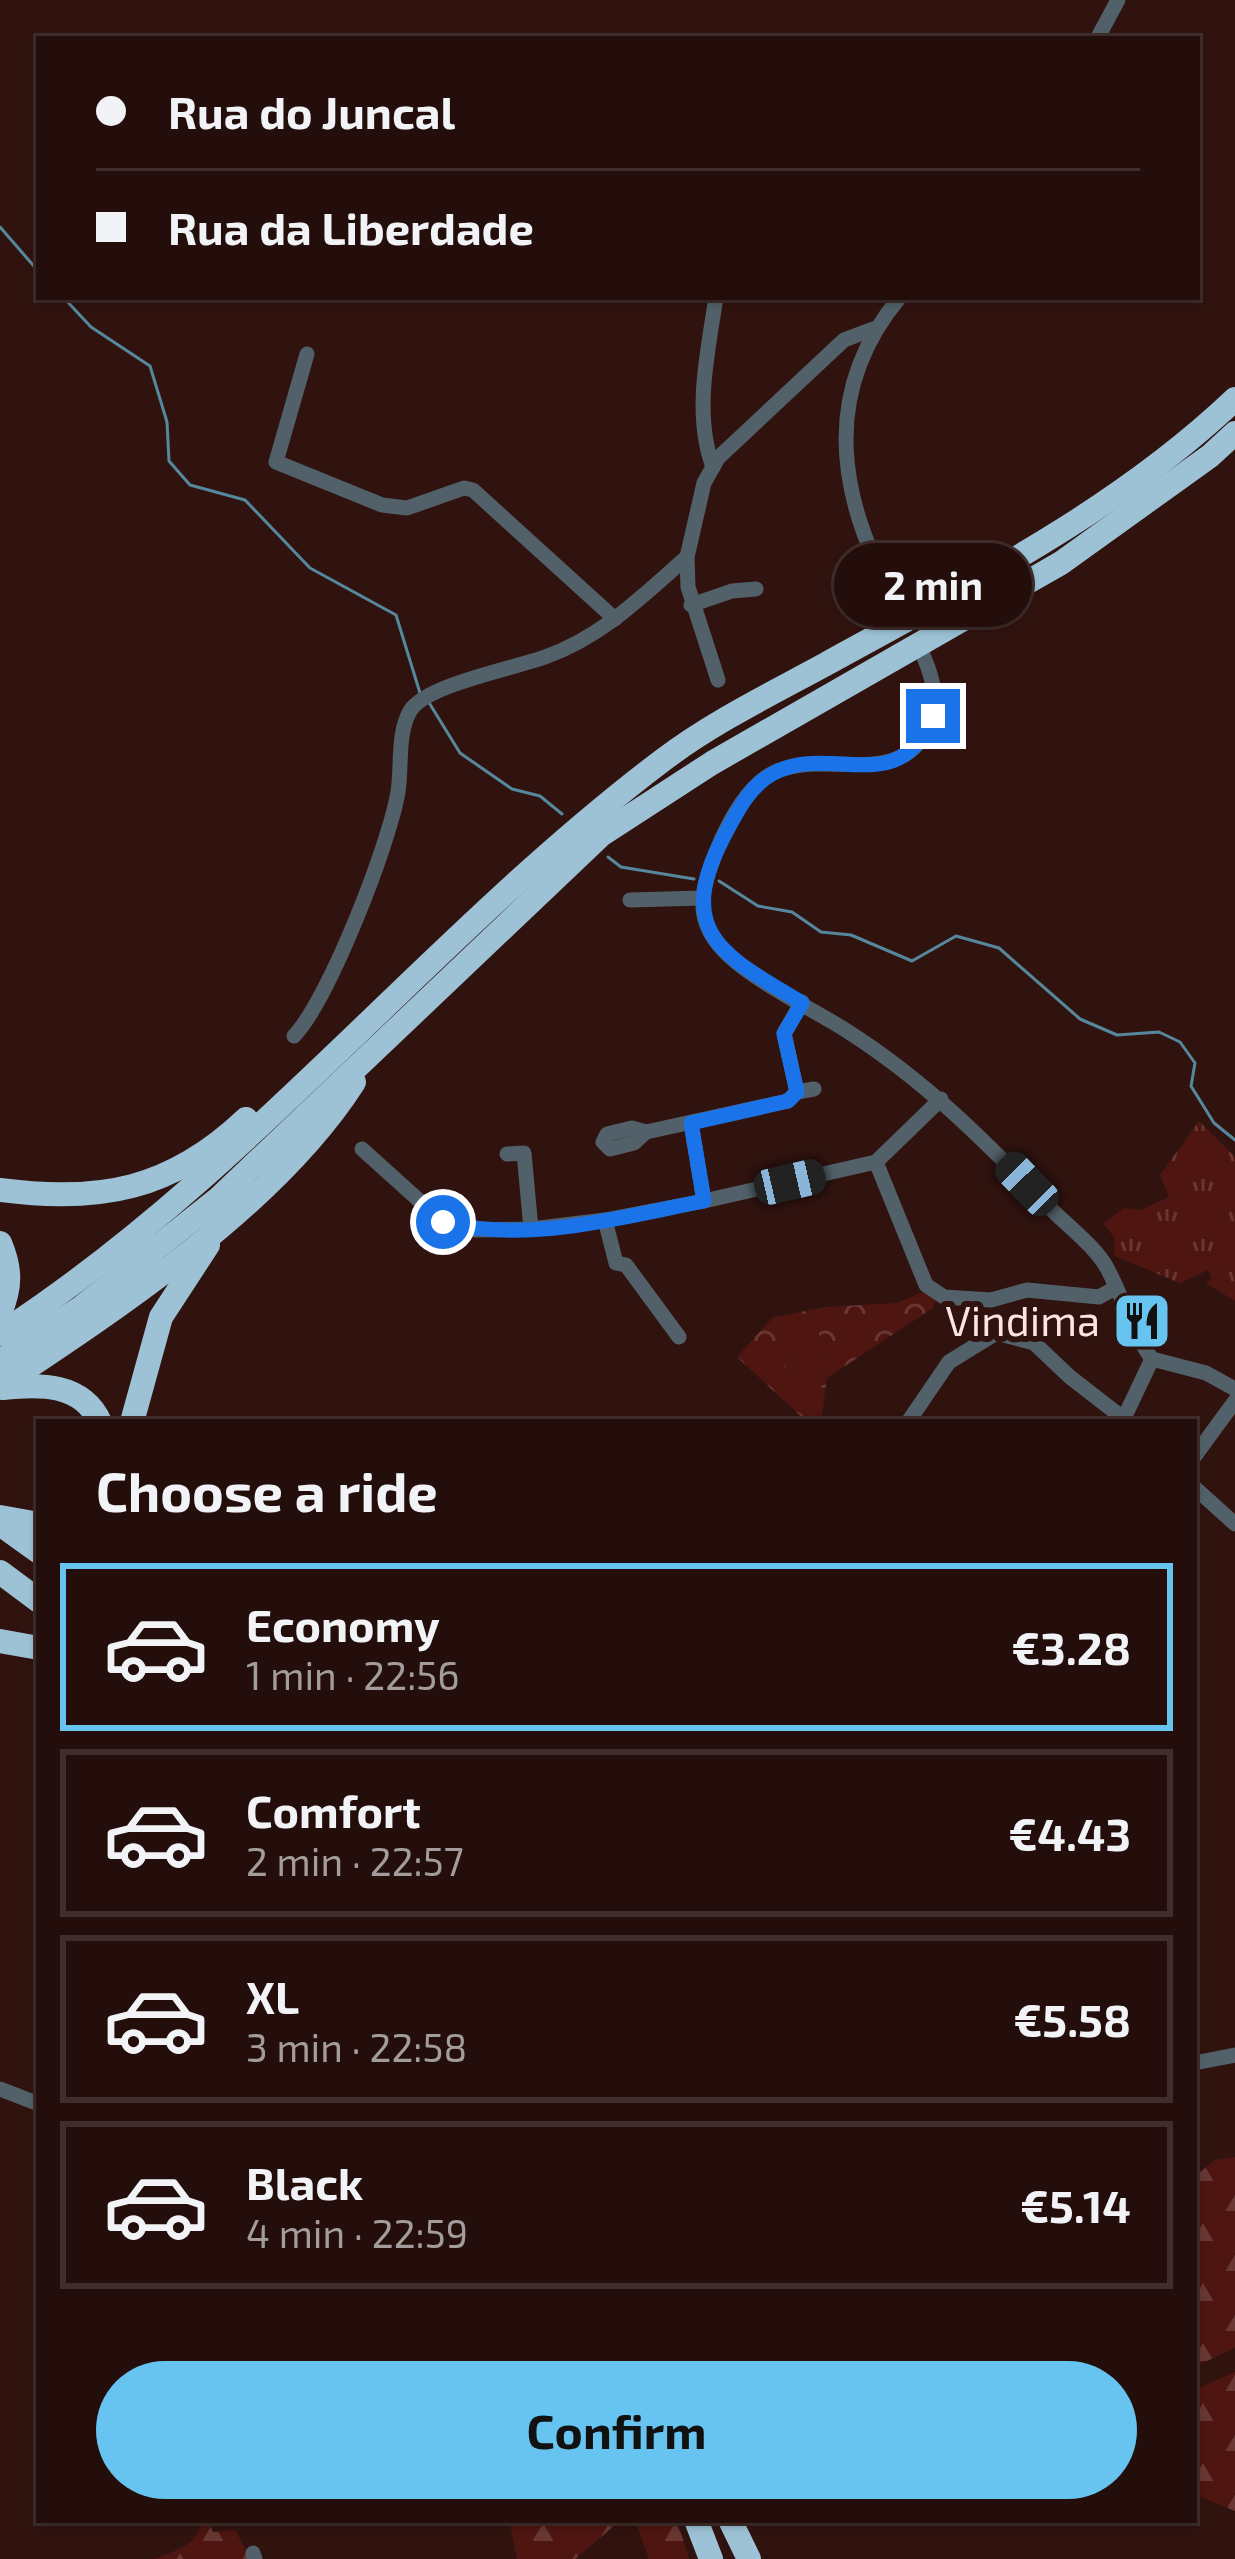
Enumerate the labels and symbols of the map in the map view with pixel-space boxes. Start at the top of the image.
callout: 2 min [834,542,1032,626]
route end [906,689,960,743]
car [989,1146,1065,1222]
car [751,1156,829,1208]
route start [416,1195,470,1249]
restaurant icon: Vindima [1111,1290,1173,1352]
place label: Vindima [945,1294,1100,1344]

